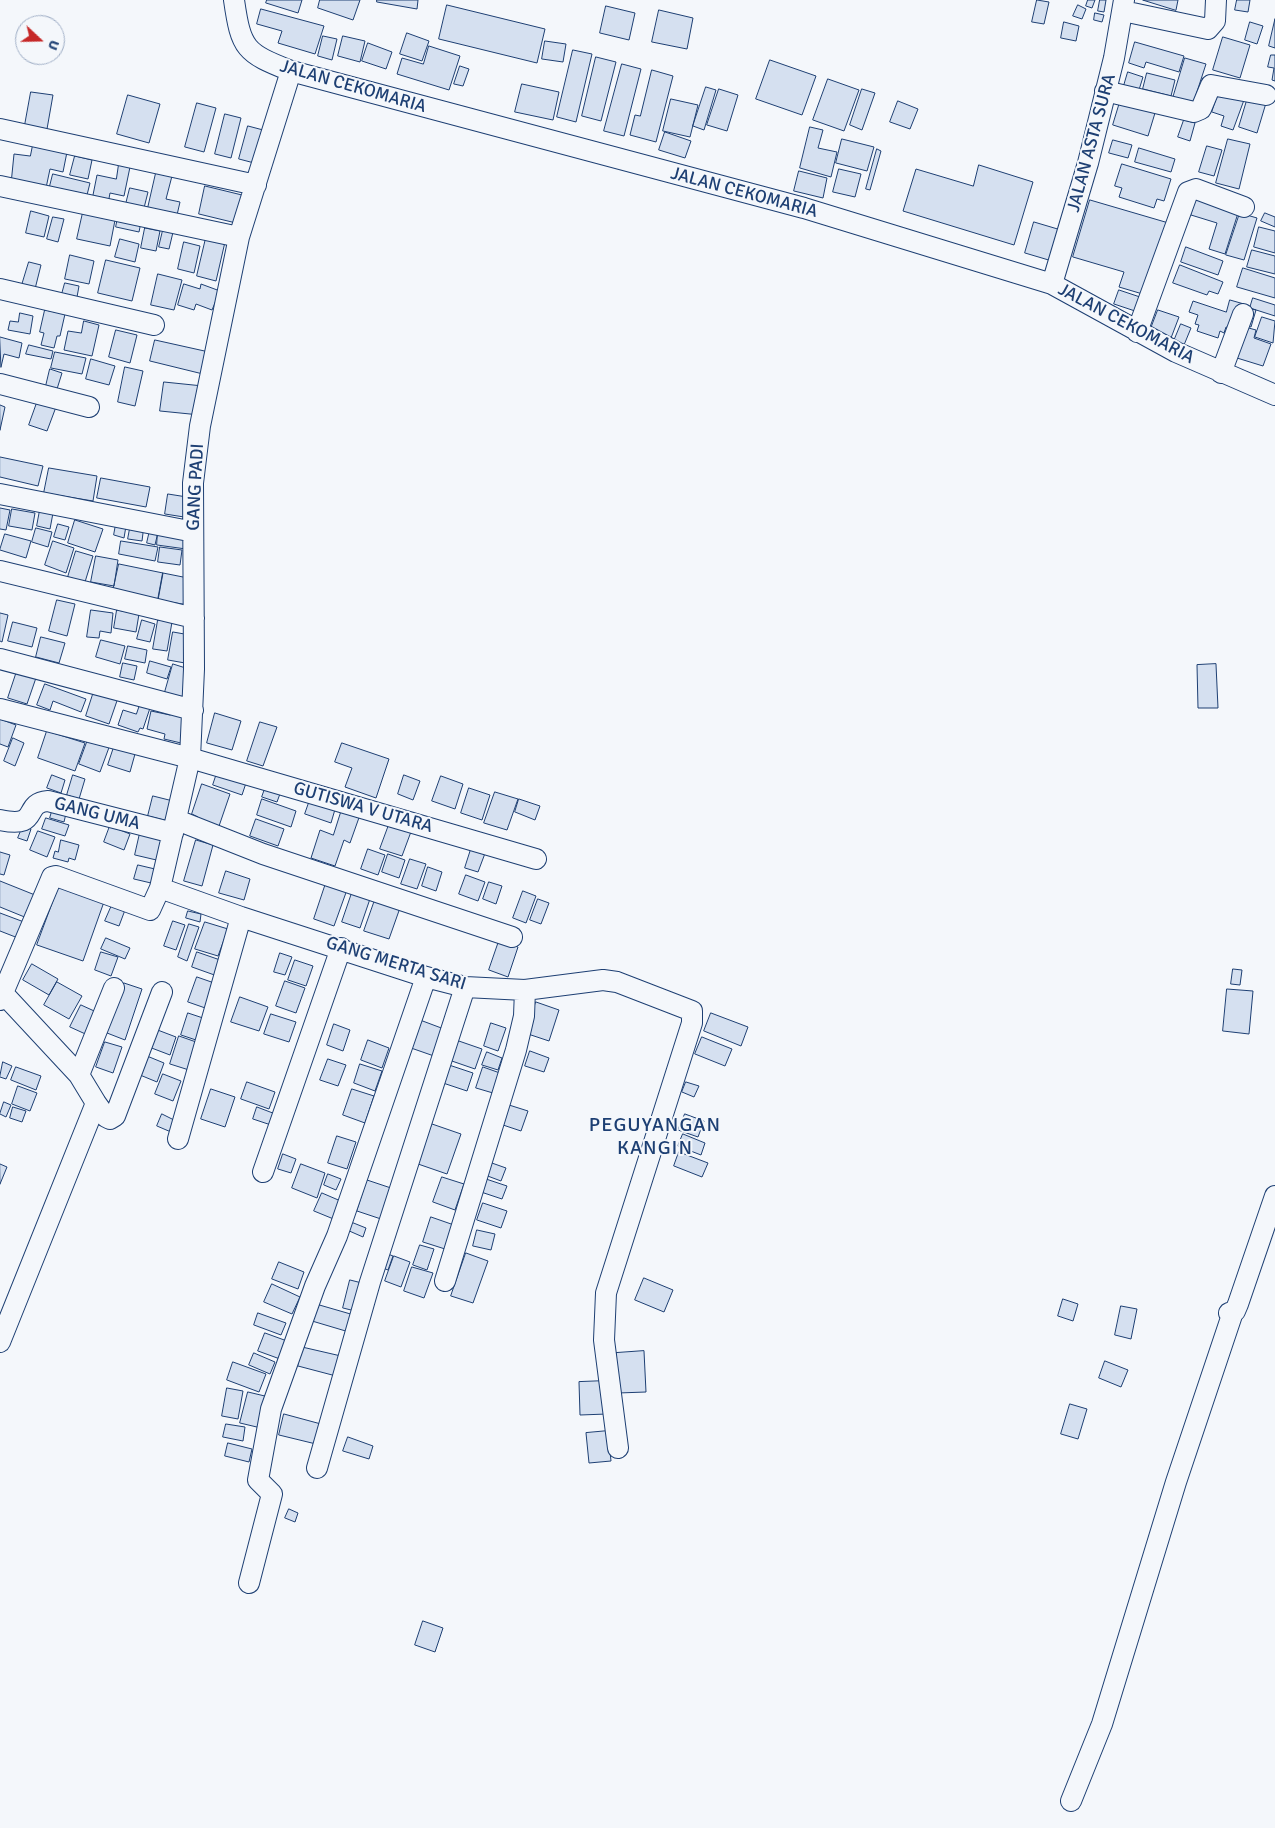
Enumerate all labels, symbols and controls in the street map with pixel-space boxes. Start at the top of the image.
north arrow [15,15,65,65]
text: U [44,38,63,53]
street label: JALAN CEKOMARIA [277,56,429,118]
street label: JALAN ASTA SURA [1063,72,1121,214]
street label: JALAN CEKOMARIA [668,163,820,223]
street label: JALAN CEKOMARIA [1054,279,1198,369]
street label: GANG PADI [183,443,209,531]
street label: GUTISWA V UTARA [291,778,435,838]
street label: GANG UMA [52,793,142,835]
street label: GANG MERTA SARI [323,932,469,996]
district label: PEGUYANGAN KANGIN [588,1114,722,1161]

